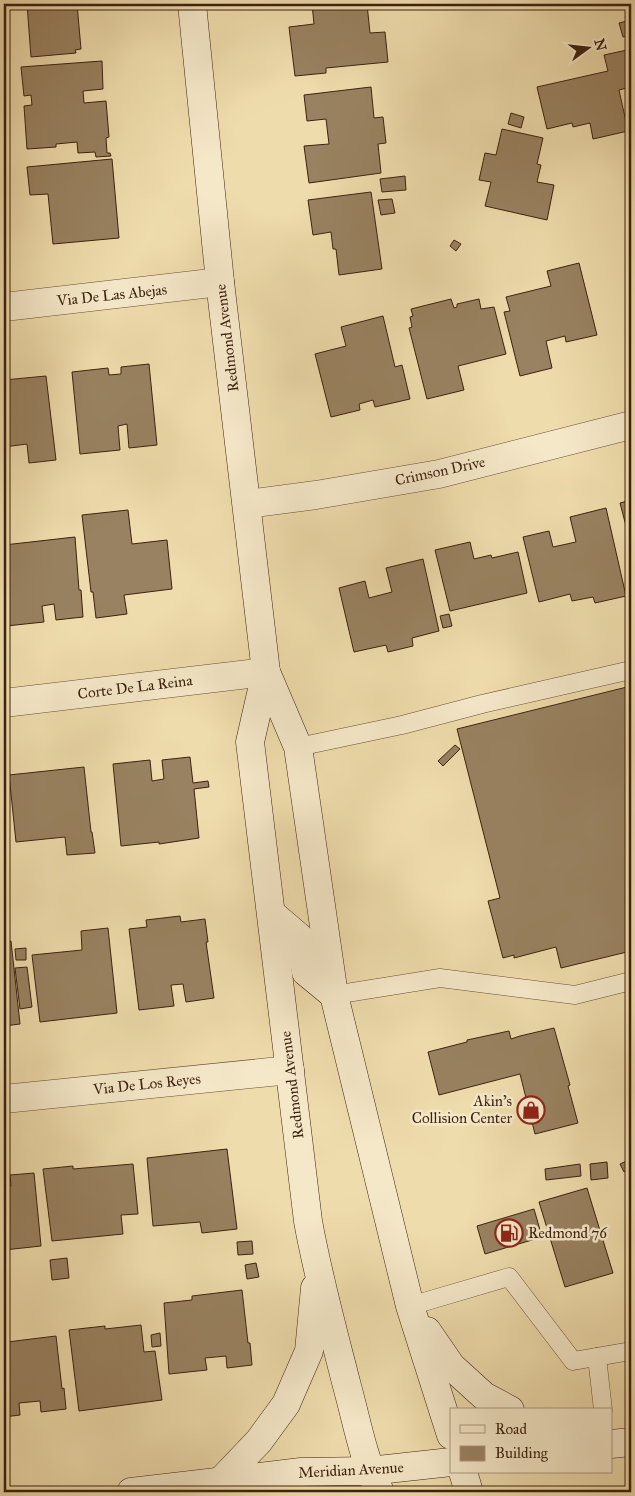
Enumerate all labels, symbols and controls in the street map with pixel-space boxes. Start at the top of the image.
north arrow [562,22,612,72]
text: N [590,37,610,53]
street label: Via De Las Abejas [55,280,168,310]
street label: Redmond Avenue [211,283,243,393]
street label: Crimson Drive [393,453,487,489]
street label: Corte De La Reina [77,671,194,703]
street label: Redmond Avenue [276,1030,308,1140]
street label: Via De Los Reyes [91,1069,202,1099]
place label: Akin's Collision Center [412,1092,512,1127]
shop icon: Akin's Collision Center [516,1095,546,1125]
fuel station icon: Redmond 76 [494,1218,524,1248]
place label: Redmond 76 [528,1224,608,1242]
legend [450,1408,612,1474]
text: Road [495,1420,527,1438]
text: Building [495,1444,549,1462]
street label: Meridian Avenue [298,1458,404,1482]

